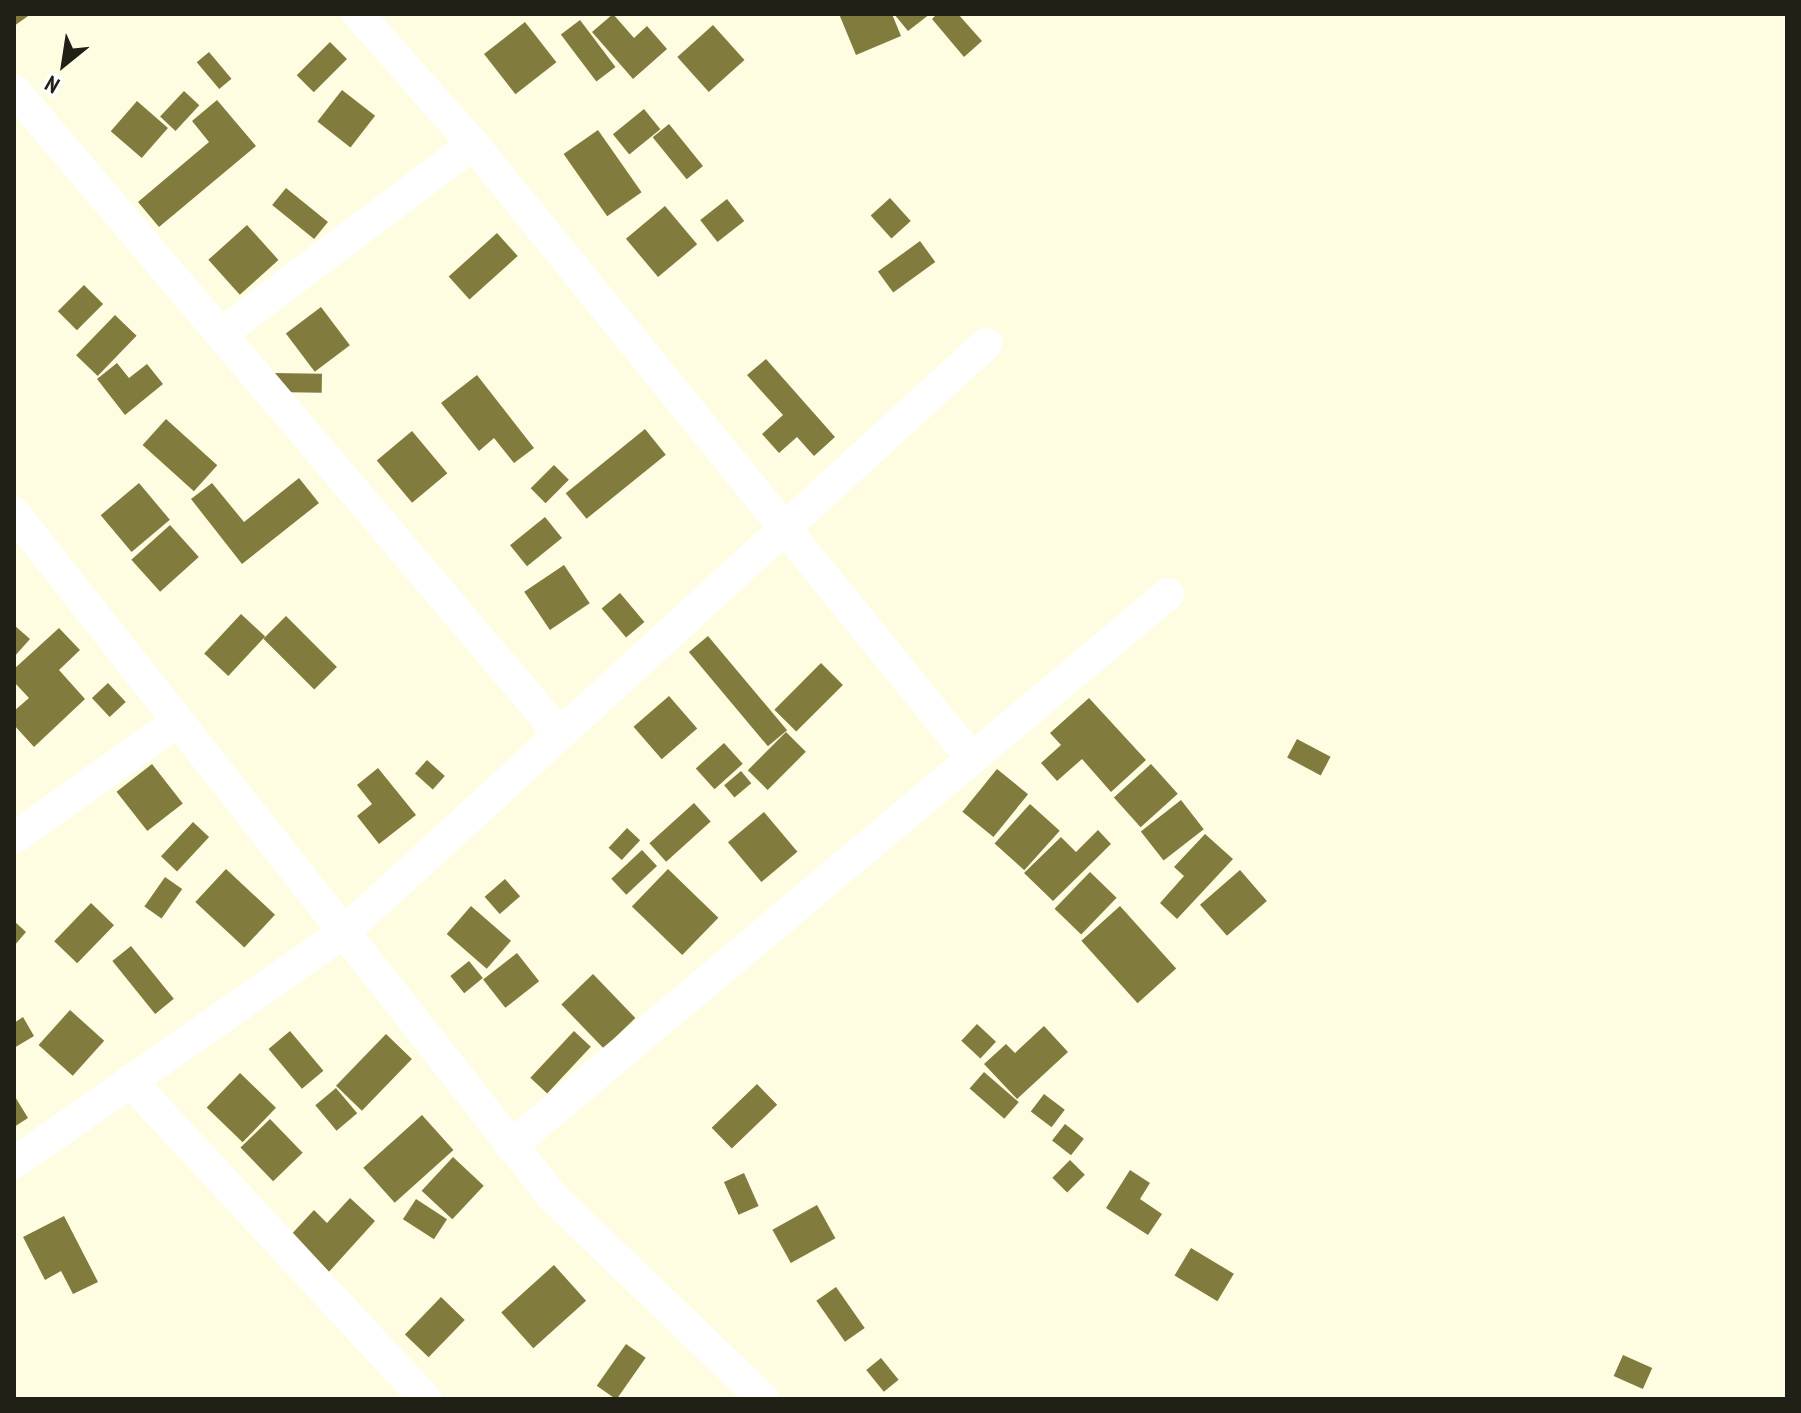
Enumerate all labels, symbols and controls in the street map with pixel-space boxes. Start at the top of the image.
north arrow [24,24,104,104]
text: N [40,70,64,100]

